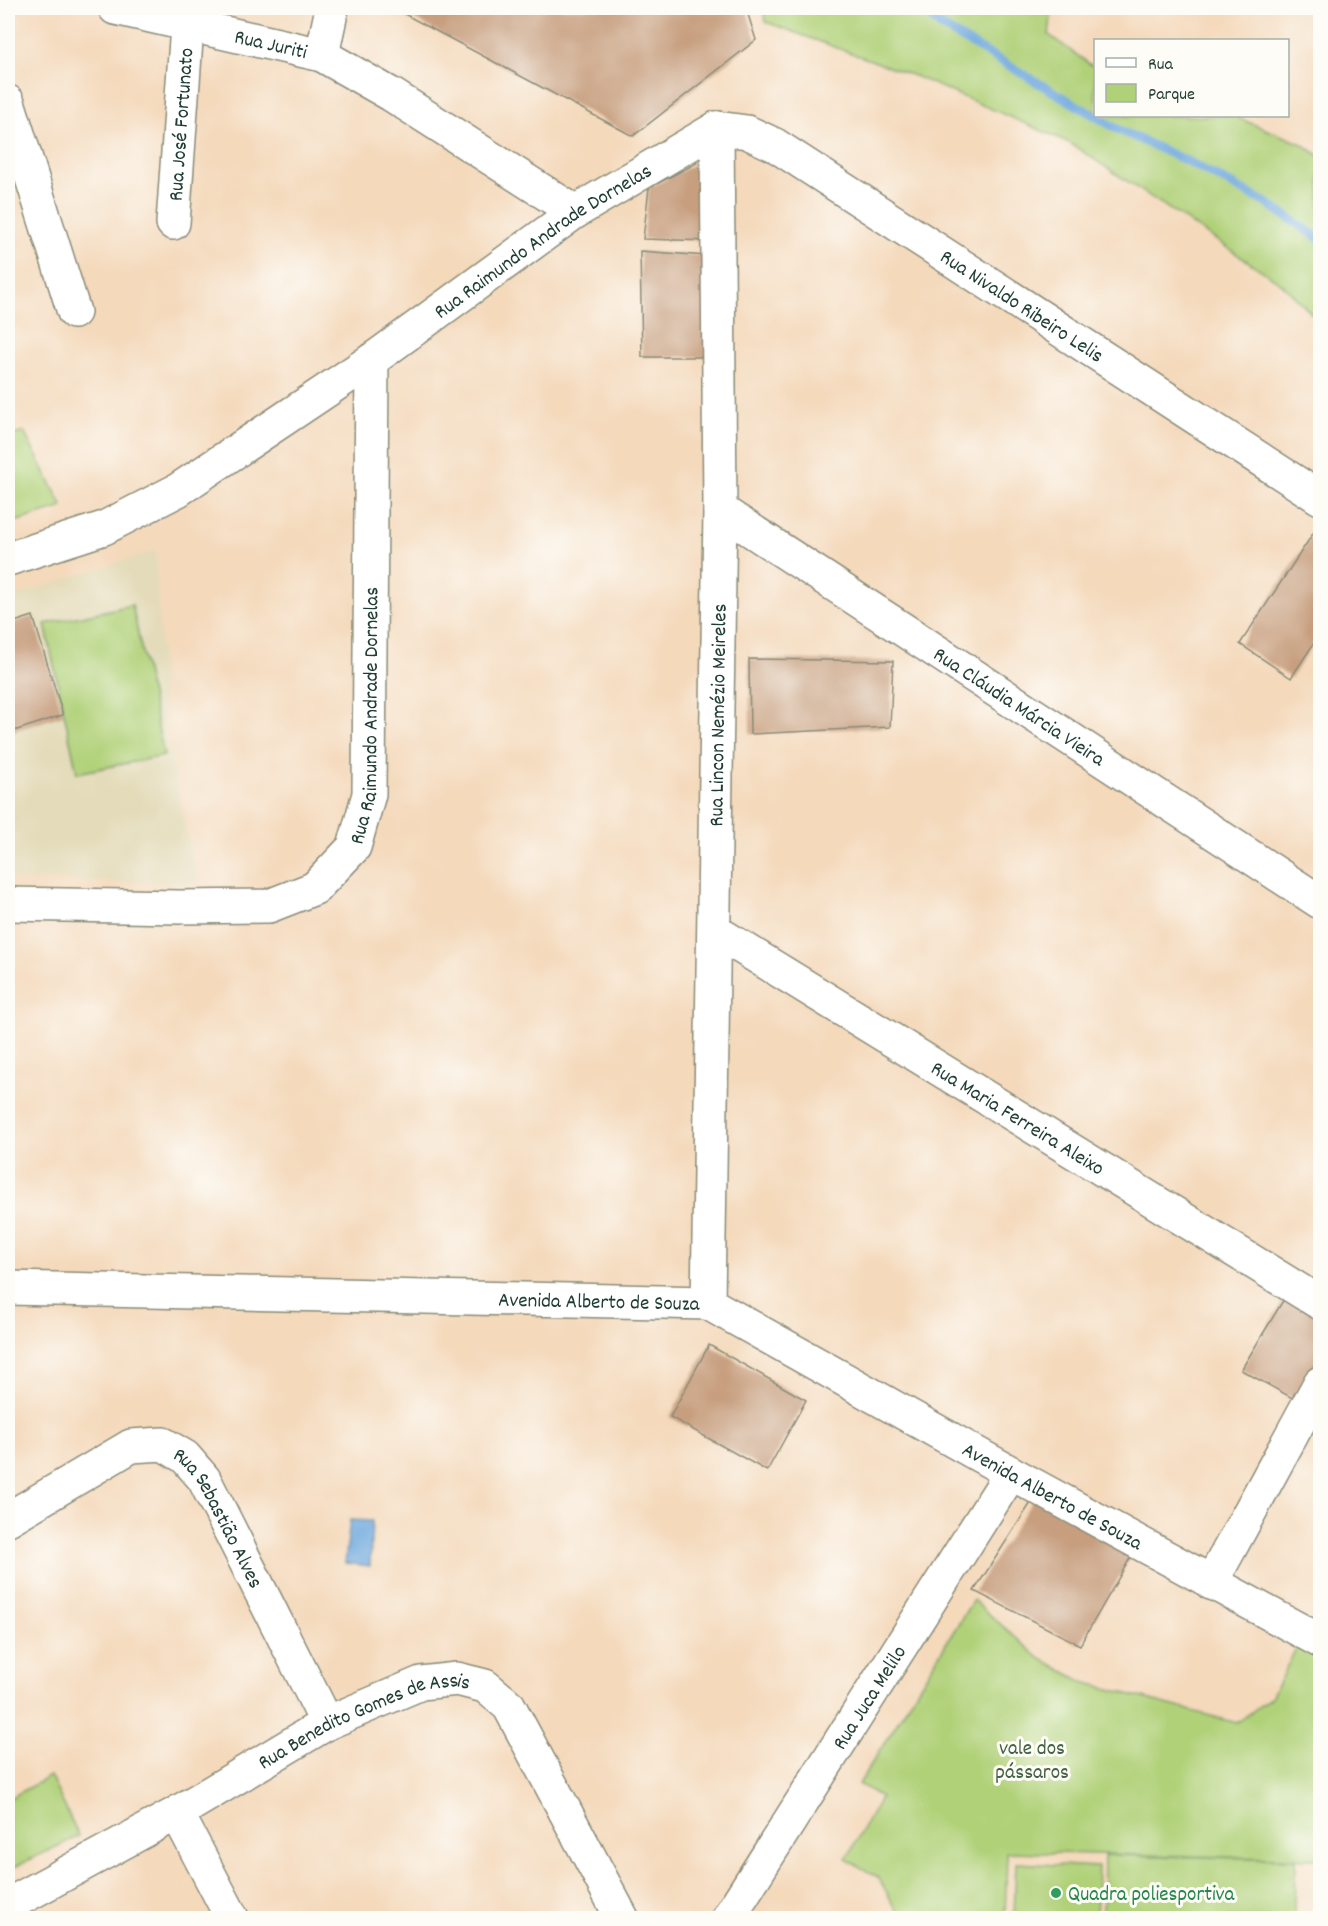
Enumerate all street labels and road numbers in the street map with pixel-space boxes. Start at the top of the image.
street label: Rua Juriti [231,24,310,69]
street label: Rua José Fortunato [163,47,203,202]
street label: Rua Raimundo Andrade Dornelas [429,158,659,328]
street label: Rua Nivaldo Ribeiro Lelis [933,244,1109,372]
street label: Rua Raimundo Andrade Dornelas [343,587,388,848]
street label: Rua Lincon Nemézio Meireles [703,603,737,827]
street label: Rua Cláudia Márcia Vieira [926,641,1111,776]
street label: Rua Maria Ferreira Aleixo [924,1055,1109,1185]
street label: Avenida Alberto de Souza [498,1287,701,1321]
street label: Avenida Alberto de Souza [956,1436,1148,1560]
street label: Rua Sebastião Alves [167,1441,269,1594]
street label: Rua Juca Melilo [827,1640,916,1757]
street label: Rua Benedito Gomes de Assis [253,1667,473,1779]

